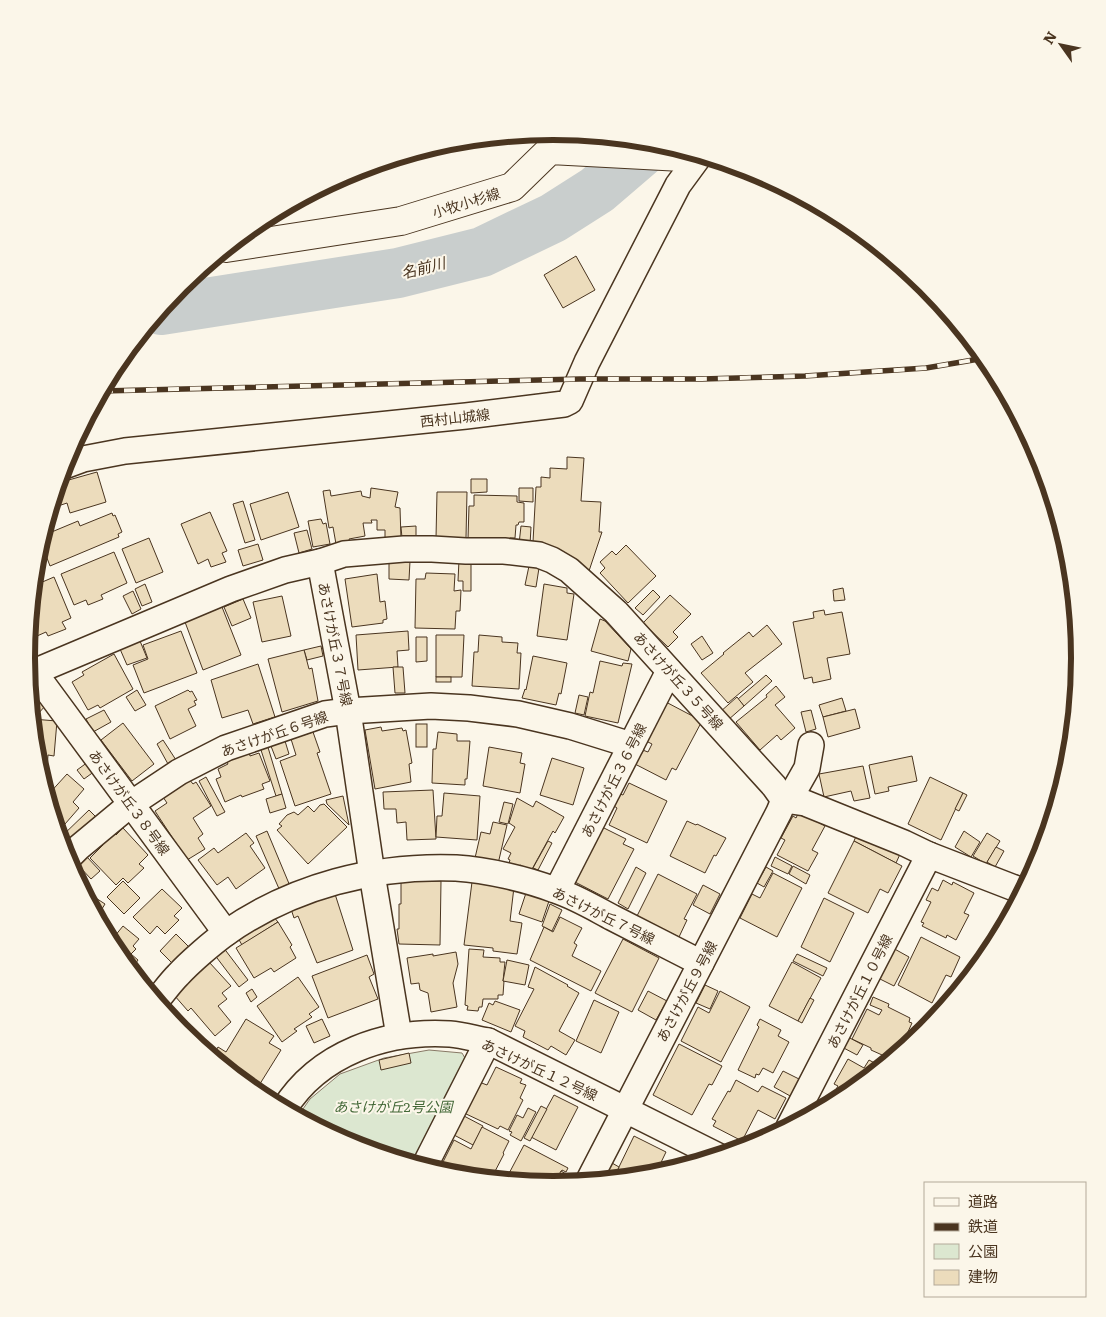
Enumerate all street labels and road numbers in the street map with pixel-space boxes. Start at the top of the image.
street label: 小牧小杉線 [430,182,502,222]
street label: 西村山城線 [419,403,491,431]
street label: あさけが丘３７号線 [314,580,358,708]
street label: あさけが丘３５号線 [629,626,729,734]
street label: あさけが丘６号線 [218,705,330,761]
street label: あさけが丘３６号線 [575,719,651,841]
street label: あさけが丘３８号線 [85,745,175,859]
street label: あさけが丘７号線 [549,881,659,949]
street label: あさけが丘１０号線 [821,930,897,1052]
street label: あさけが丘９号線 [651,937,721,1045]
street label: あさけが丘１２号線 [479,1033,601,1105]

